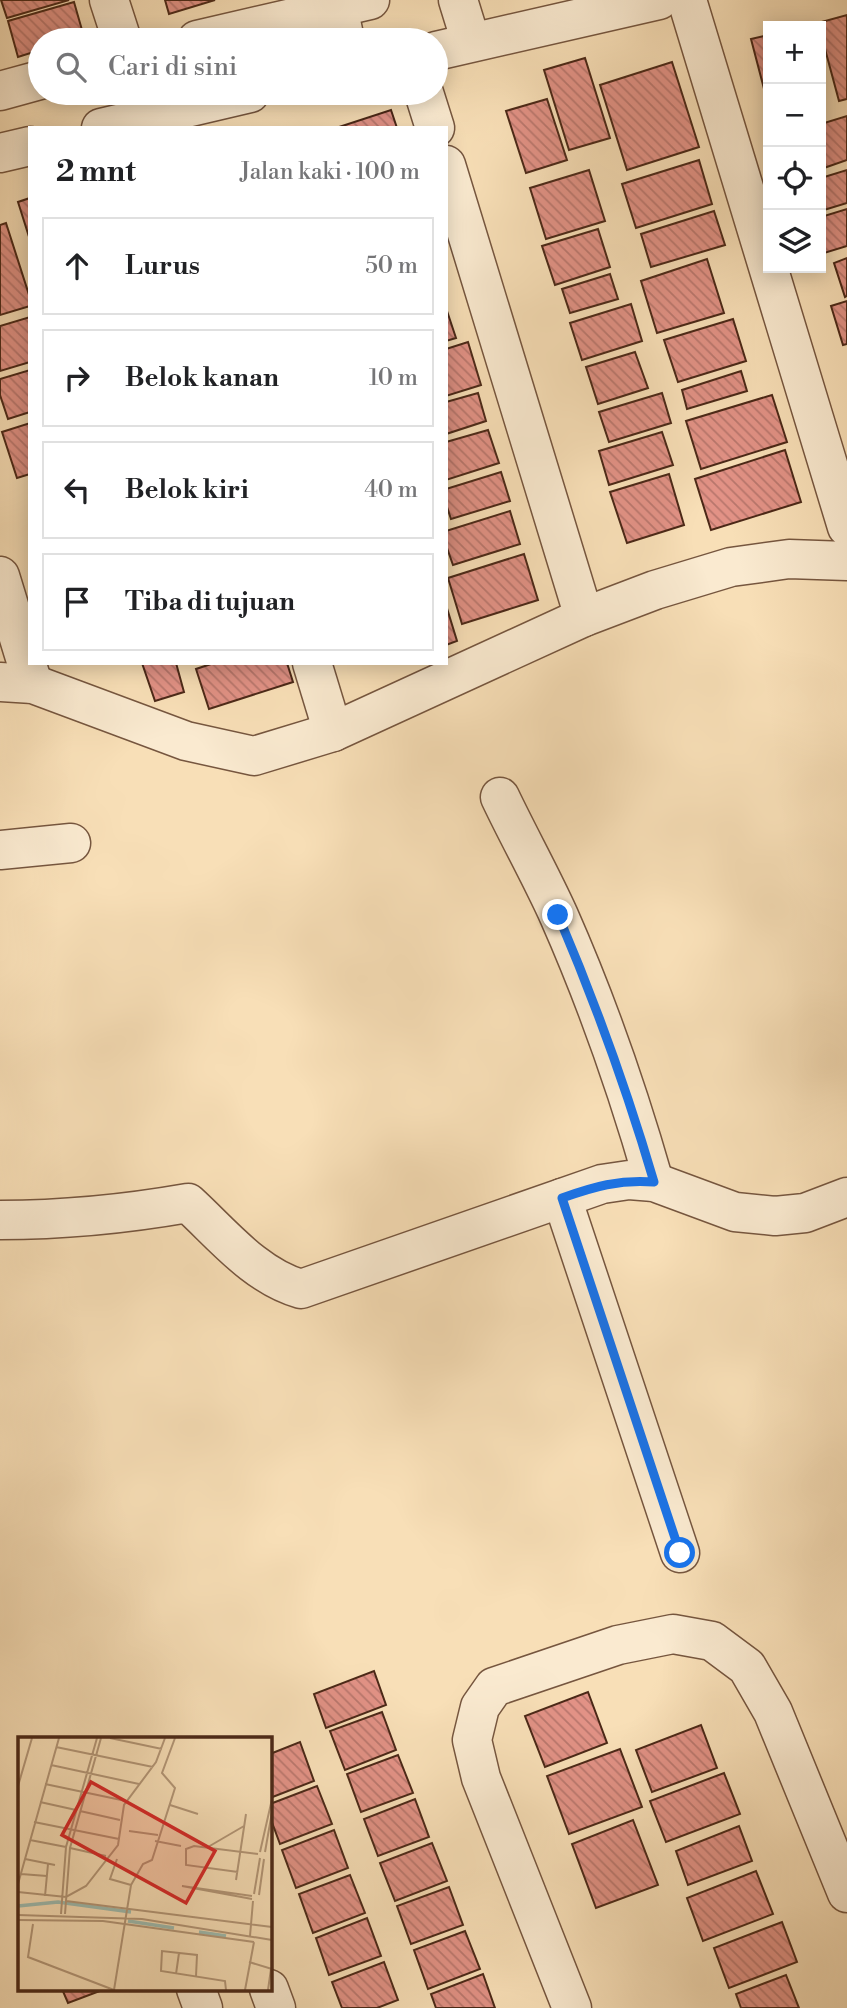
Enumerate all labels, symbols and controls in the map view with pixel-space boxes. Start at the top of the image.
map controls [763,21,826,273]
button: + [763,21,826,84]
search box [28,28,448,105]
icon: search [52,48,90,86]
text: Cari di sini [108,51,237,83]
button: − [763,84,826,147]
button: locate [763,147,826,210]
text: 2 mnt [56,153,136,191]
text: Jalan kaki · 100 m [240,158,420,186]
button: layers [763,210,826,273]
icon: ahead [58,247,96,285]
text: Lurus [125,250,200,282]
text: 50 m [365,252,418,280]
icon: right [58,359,96,397]
text: Belok kanan [125,362,279,394]
text: 10 m [369,364,418,392]
icon: left [58,471,96,509]
text: Belok kiri [125,474,249,506]
text: 40 m [364,476,418,504]
icon: arrive [58,583,96,621]
text: Tiba di tujuan [125,586,295,618]
route end [542,899,573,930]
route start [664,1537,695,1568]
inset map [18,1737,271,1990]

